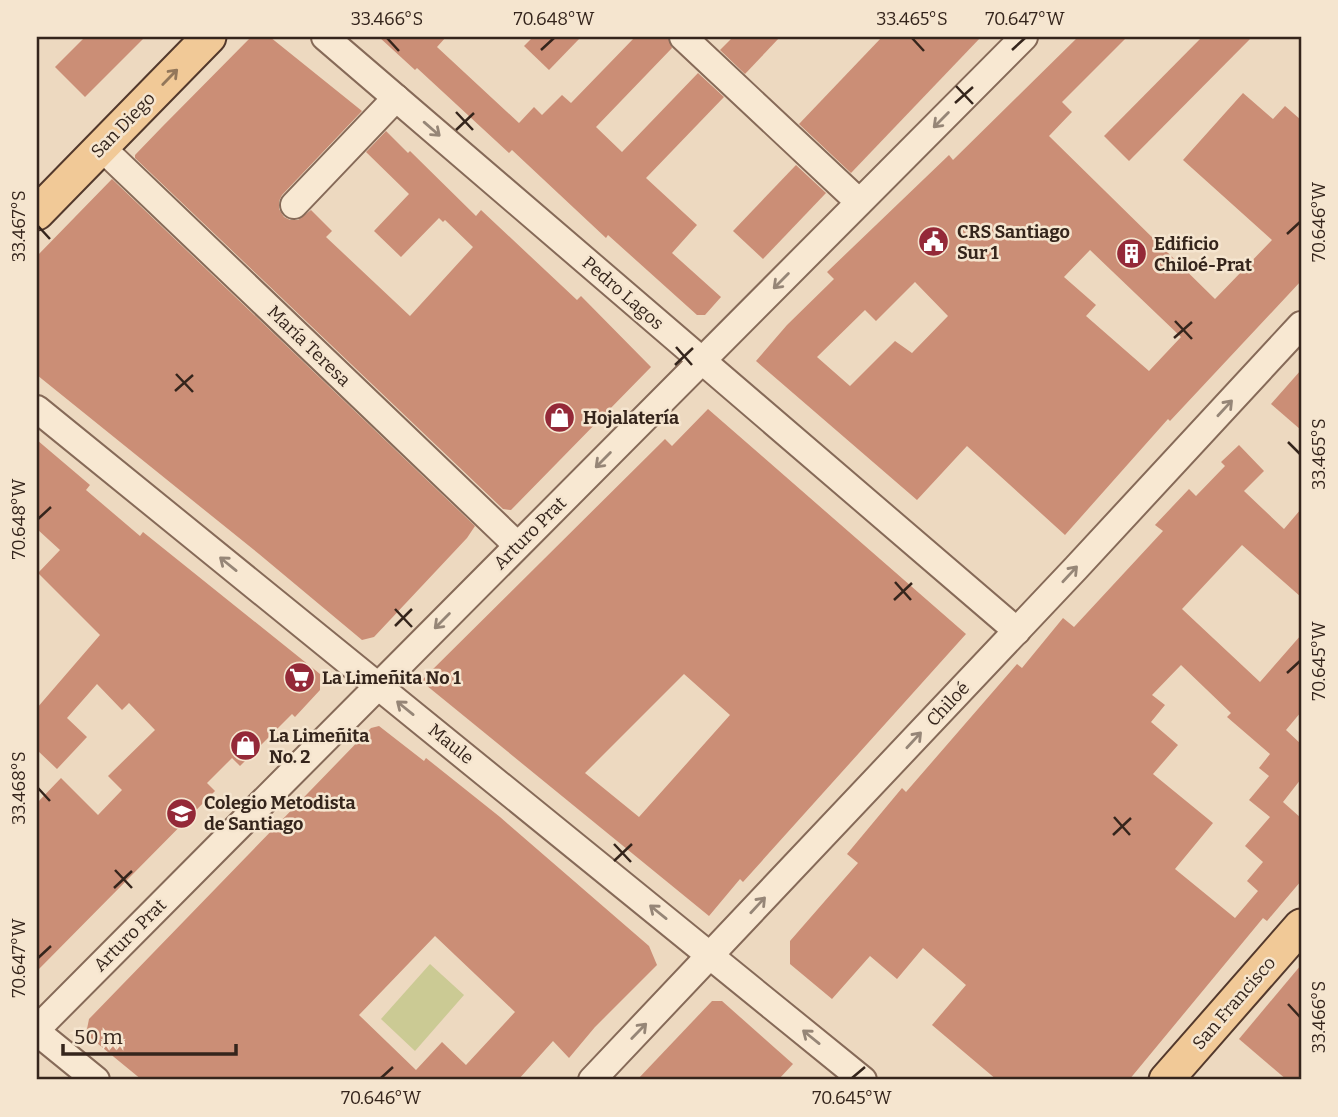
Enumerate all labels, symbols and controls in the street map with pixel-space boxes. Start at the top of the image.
text: 33.466°S [351,8,423,30]
text: 70.648°W [514,8,595,30]
text: 33.465°S [876,8,948,30]
text: 70.647°W [985,8,1065,30]
one-way arrow [162,68,179,85]
street label: San Diego [86,87,160,163]
one-way arrow [933,111,950,128]
one-way arrow [423,121,441,137]
text: 70.646°W [1308,181,1330,262]
text: 33.467°S [8,190,30,262]
place label: CRS Santiago Sur 1 [957,221,1070,264]
public building icon: CRS Santiago Sur 1 [917,225,951,259]
place label: Edificio Chiloé-Prat [1154,233,1252,276]
building icon: Edificio Chiloé-Prat [1114,237,1148,271]
street label: Pedro Lagos [578,252,668,334]
one-way arrow [772,272,789,289]
street label: María Teresa [263,301,355,391]
one-way arrow [1217,399,1233,417]
shop icon: Hojalatería [543,401,577,435]
place label: Hojalatería [583,407,679,429]
text: 33.465°S [1308,418,1330,490]
one-way arrow [595,451,612,468]
text: 70.648°W [8,478,30,560]
street label: Arturo Prat [489,492,571,574]
one-way arrow [220,557,238,572]
one-way arrow [1062,566,1079,583]
one-way arrow [434,612,451,629]
text: 70.645°W [1308,621,1330,701]
supermarket icon: La Limeñita No 1 [282,661,316,695]
place label: La Limeñita No 1 [322,667,461,689]
street label: Chiloé [922,677,974,731]
one-way arrow [397,700,415,715]
street label: Maule [424,719,478,769]
place label: La Limeñita No. 2 [269,725,369,768]
shop icon: La Limeñita No. 2 [229,729,263,763]
one-way arrow [906,732,923,749]
text: 33.468°S [8,751,30,825]
place label: Colegio Metodista de Santiago [204,792,356,835]
school or university icon: Colegio Metodista de Santiago [164,796,198,830]
street label: Arturo Prat [89,894,171,976]
one-way arrow [750,897,767,914]
one-way arrow [650,905,668,920]
text: 70.647°W [8,918,30,998]
street label: San Francisco [1188,952,1280,1054]
text: 33.466°S [1308,981,1330,1053]
scale bar [63,1012,236,1056]
one-way arrow [631,1023,648,1040]
text: 50 m [74,1024,123,1050]
one-way arrow [802,1029,820,1045]
text: 70.646°W [341,1087,422,1109]
text: 70.645°W [812,1087,892,1109]

